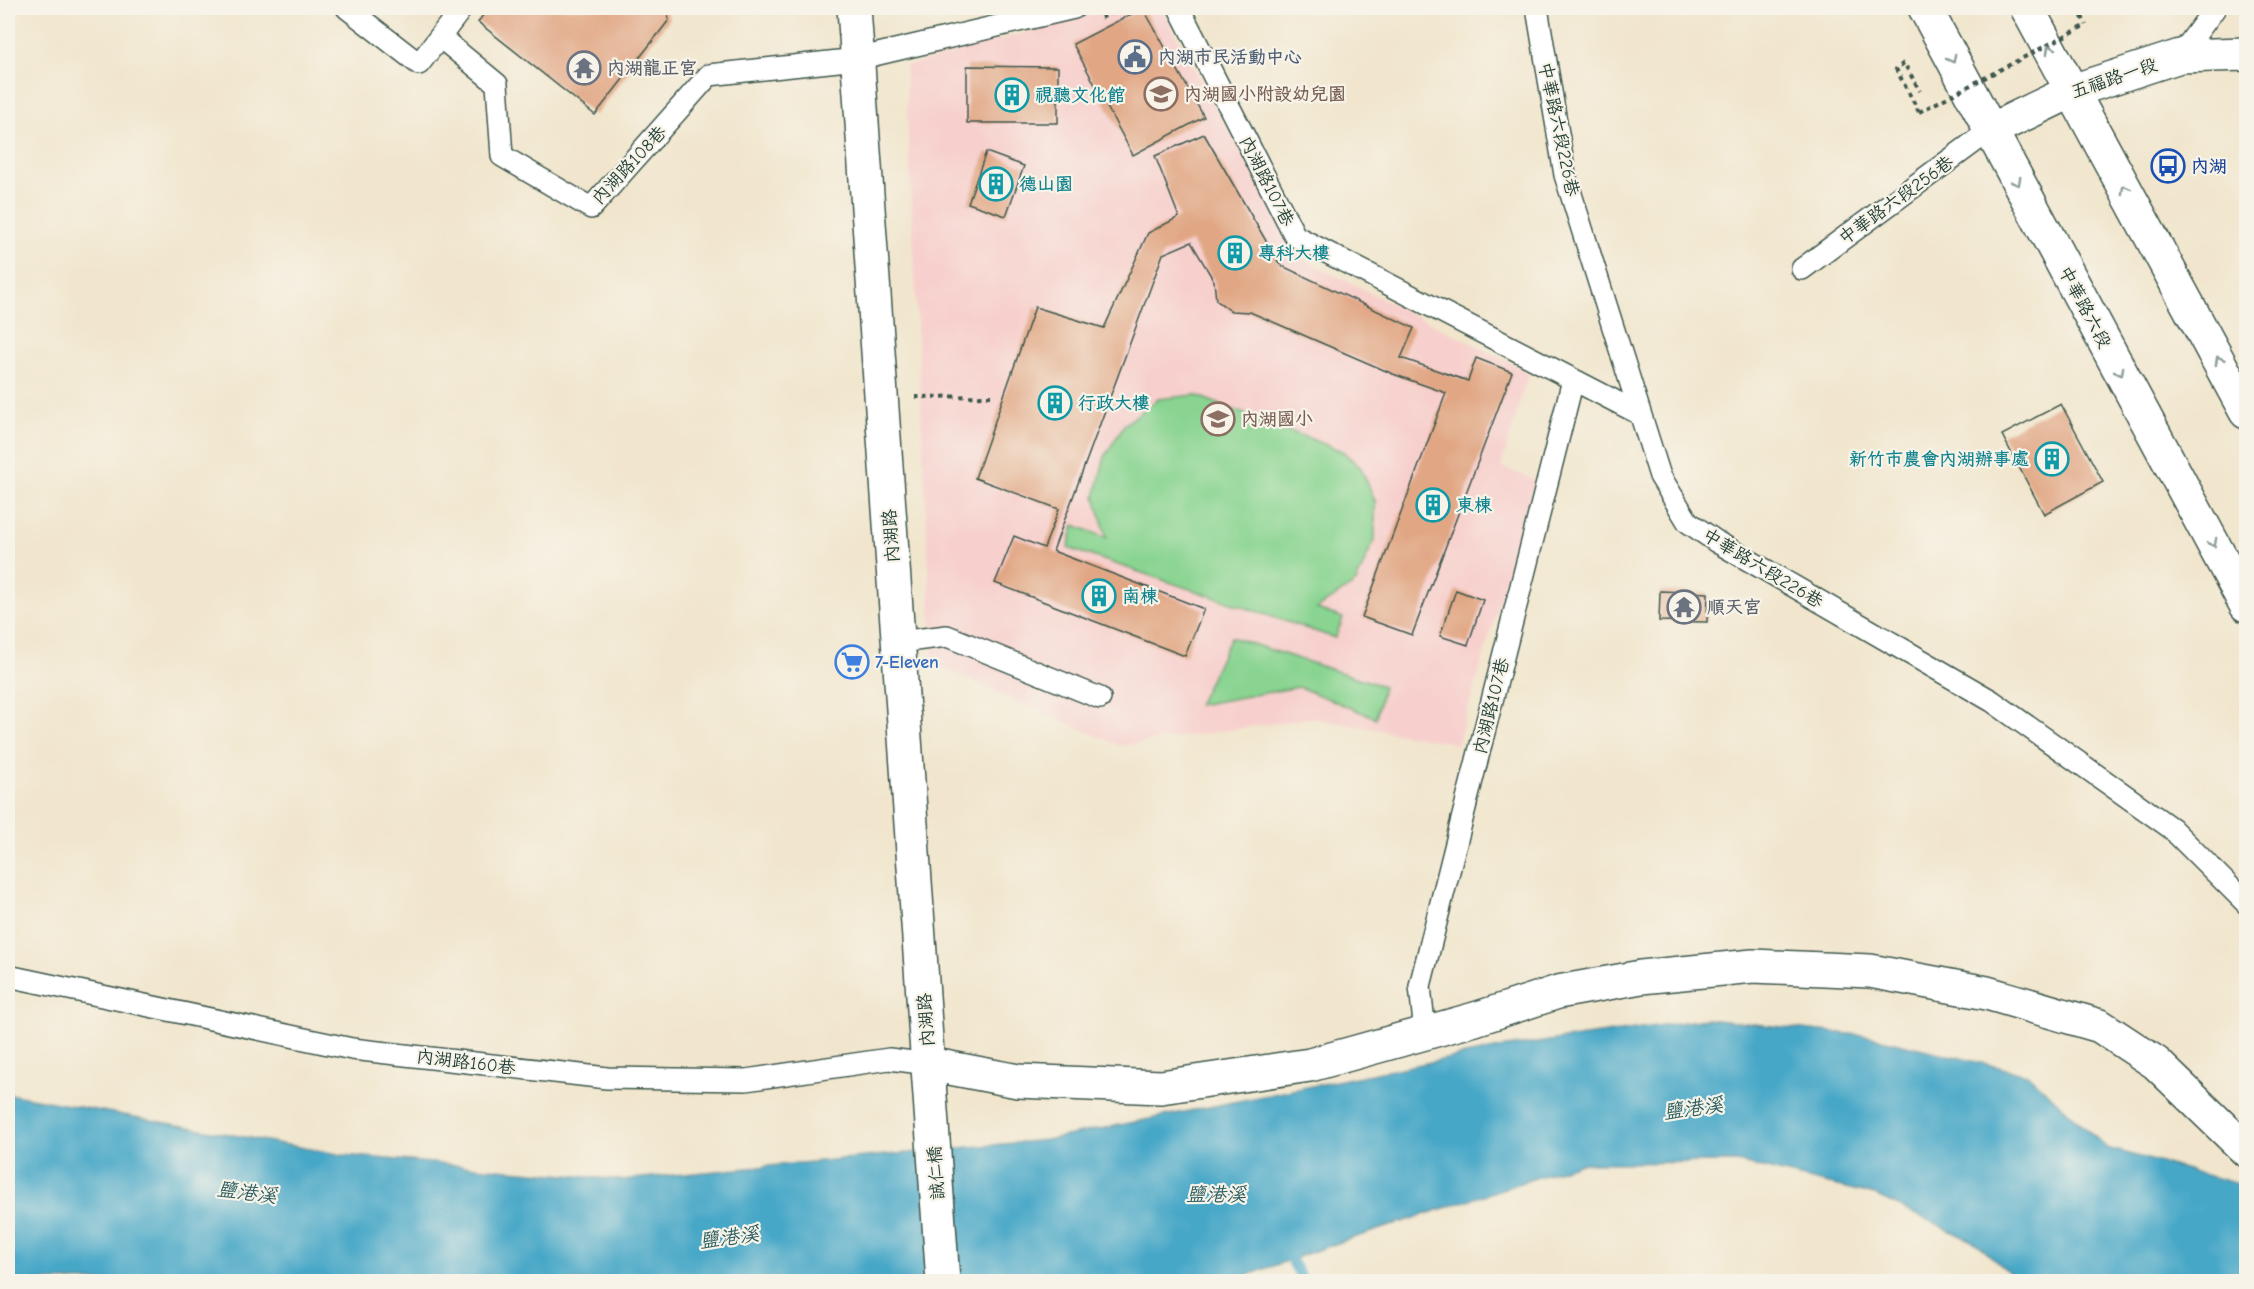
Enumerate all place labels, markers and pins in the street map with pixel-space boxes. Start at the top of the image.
public building icon: 內湖市民活動中心 [1117,39,1153,75]
place label: 內湖市民活動中心 [1158,47,1302,68]
temple icon: 內湖龍正宮 [566,50,602,86]
place label: 內湖龍正宮 [607,58,697,79]
school or university icon: 內湖國小附設幼兒園 [1143,76,1179,112]
building icon: 視聽文化館 [994,77,1030,113]
place label: 內湖國小附設幼兒園 [1184,84,1346,105]
place label: 視聽文化館 [1035,85,1125,106]
bus stop icon: 內湖 [2150,148,2186,184]
place label: 內湖 [2191,156,2227,177]
building icon: 德山園 [978,166,1014,202]
place label: 德山園 [1019,174,1073,195]
building icon: 專科大樓 [1217,235,1253,271]
place label: 專科大樓 [1258,243,1330,264]
building icon: 行政大樓 [1037,385,1073,421]
place label: 行政大樓 [1078,393,1150,414]
school or university icon: 內湖國小 [1200,401,1236,437]
place label: 內湖國小 [1241,409,1313,430]
building icon: 新竹市農會內湖辦事處 [2034,441,2070,477]
place label: 新竹市農會內湖辦事處 [1849,449,2029,470]
building icon: 東棟 [1415,487,1451,523]
place label: 東棟 [1456,495,1493,516]
building icon: 南棟 [1081,578,1117,614]
place label: 南棟 [1122,586,1159,607]
temple icon: 順天宮 [1666,589,1702,625]
place label: 順天宮 [1707,597,1761,618]
supermarket icon: 7-Eleven [834,644,870,680]
place label: 7-Eleven [875,652,939,673]

